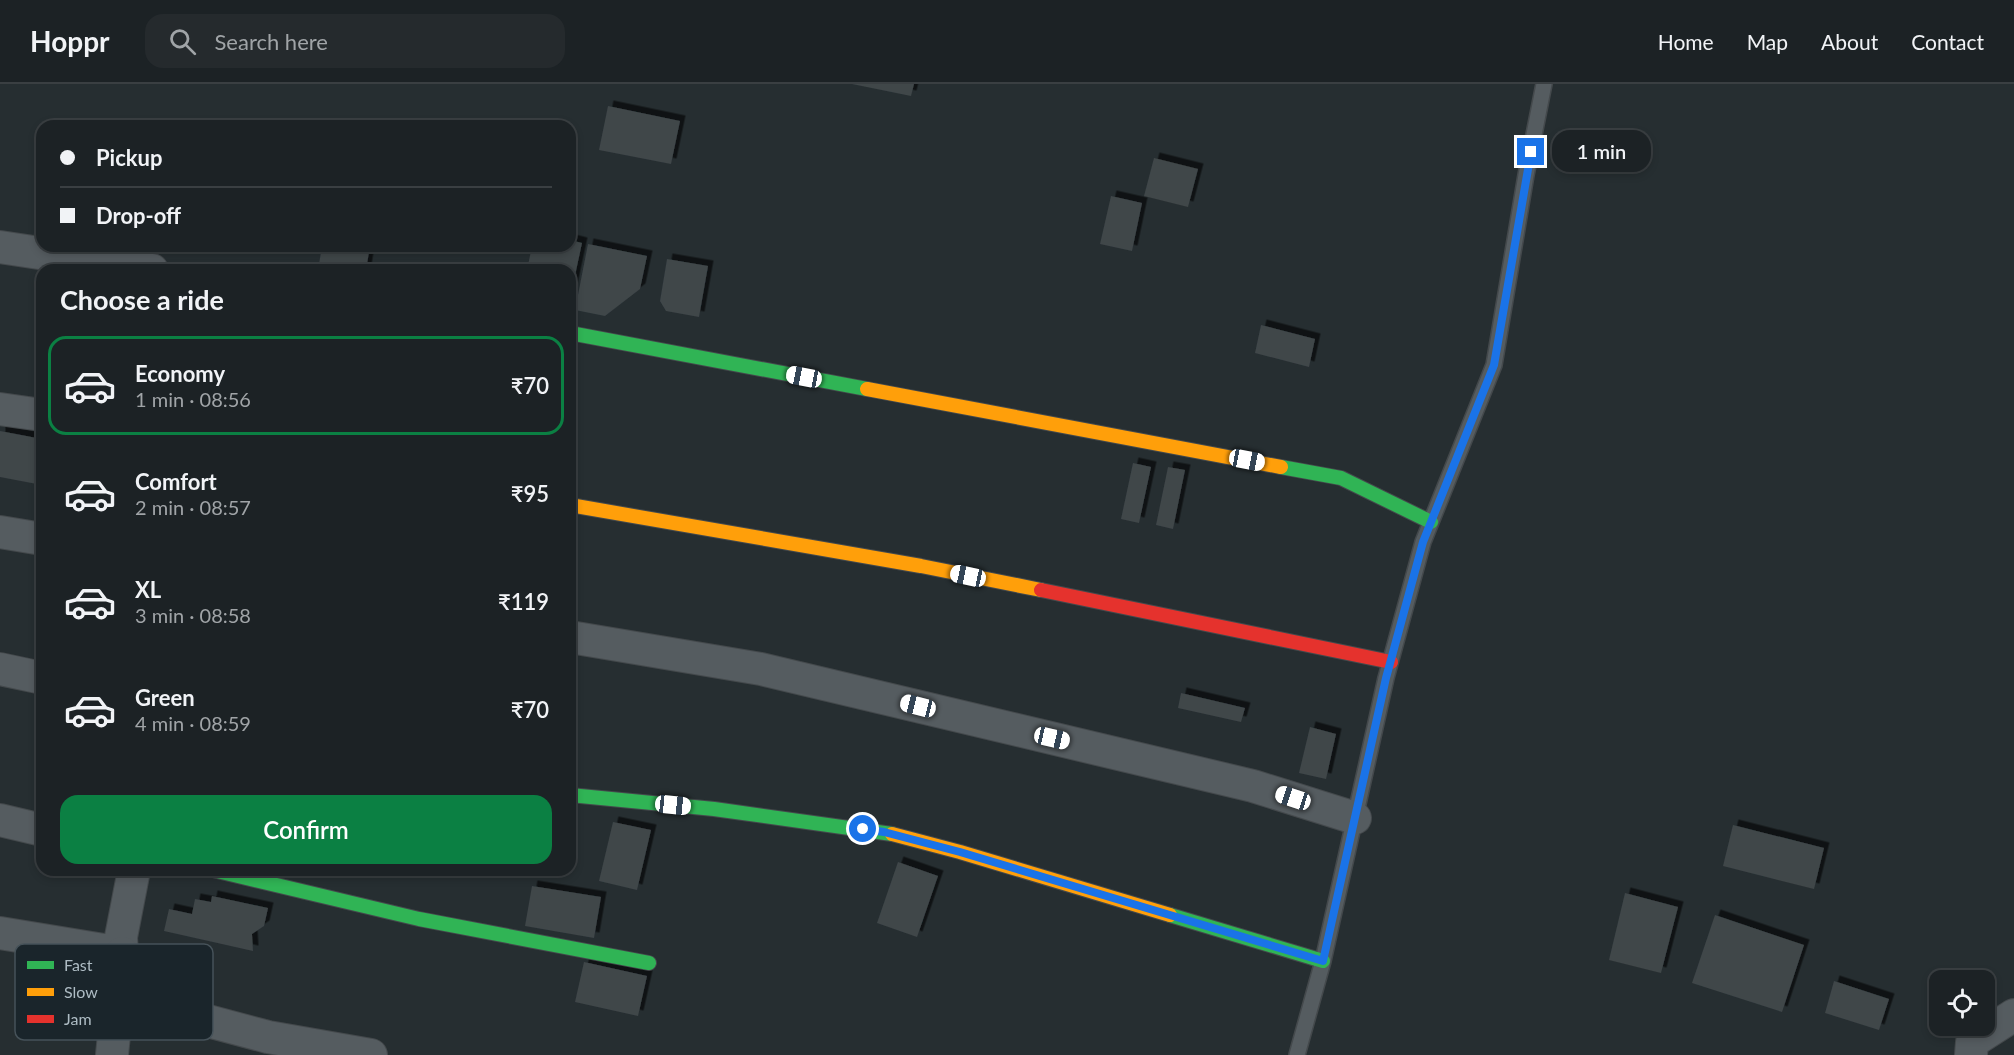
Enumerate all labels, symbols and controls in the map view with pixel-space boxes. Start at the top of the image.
search box [145,14,565,68]
text: Hoppr [30,24,109,58]
icon: search [166,25,199,58]
text: Search here [214,28,328,55]
text: Home [1658,29,1714,54]
text: Map [1747,29,1788,54]
text: About [1821,29,1878,54]
text: Contact [1911,29,1984,54]
callout: 1 min [1552,131,1651,173]
route end [1517,138,1544,165]
text: 1 min [1577,139,1626,163]
text: Pickup [96,144,162,171]
text: Drop-off [96,202,181,229]
text: Choose a ride [60,283,224,316]
icon: car [63,359,117,413]
text: Economy [135,360,225,387]
car [785,365,823,389]
text: ₹70 [511,372,549,399]
text: 1 min · 08:56 [135,387,251,411]
car [1228,448,1266,472]
icon: car [63,467,117,521]
text: Comfort [135,468,217,495]
text: ₹95 [511,480,549,507]
text: 2 min · 08:57 [135,495,251,519]
car [949,563,987,589]
icon: car [63,575,117,629]
text: XL [135,576,161,603]
text: ₹119 [498,588,549,615]
text: 3 min · 08:58 [135,603,251,627]
icon: car [63,683,117,737]
text: Green [135,684,195,711]
car [898,693,938,719]
text: ₹70 [511,696,549,723]
text: 4 min · 08:59 [135,711,251,735]
car [1032,725,1072,751]
car [1273,784,1313,812]
car [654,794,692,816]
button: Confirm [60,795,552,864]
route start [849,815,876,842]
legend [15,944,213,1040]
text: Fast [64,955,93,974]
map controls [1929,970,1995,1036]
button: locate [1929,970,1995,1036]
text: Slow [64,982,98,1001]
text: Jam [64,1009,92,1028]

